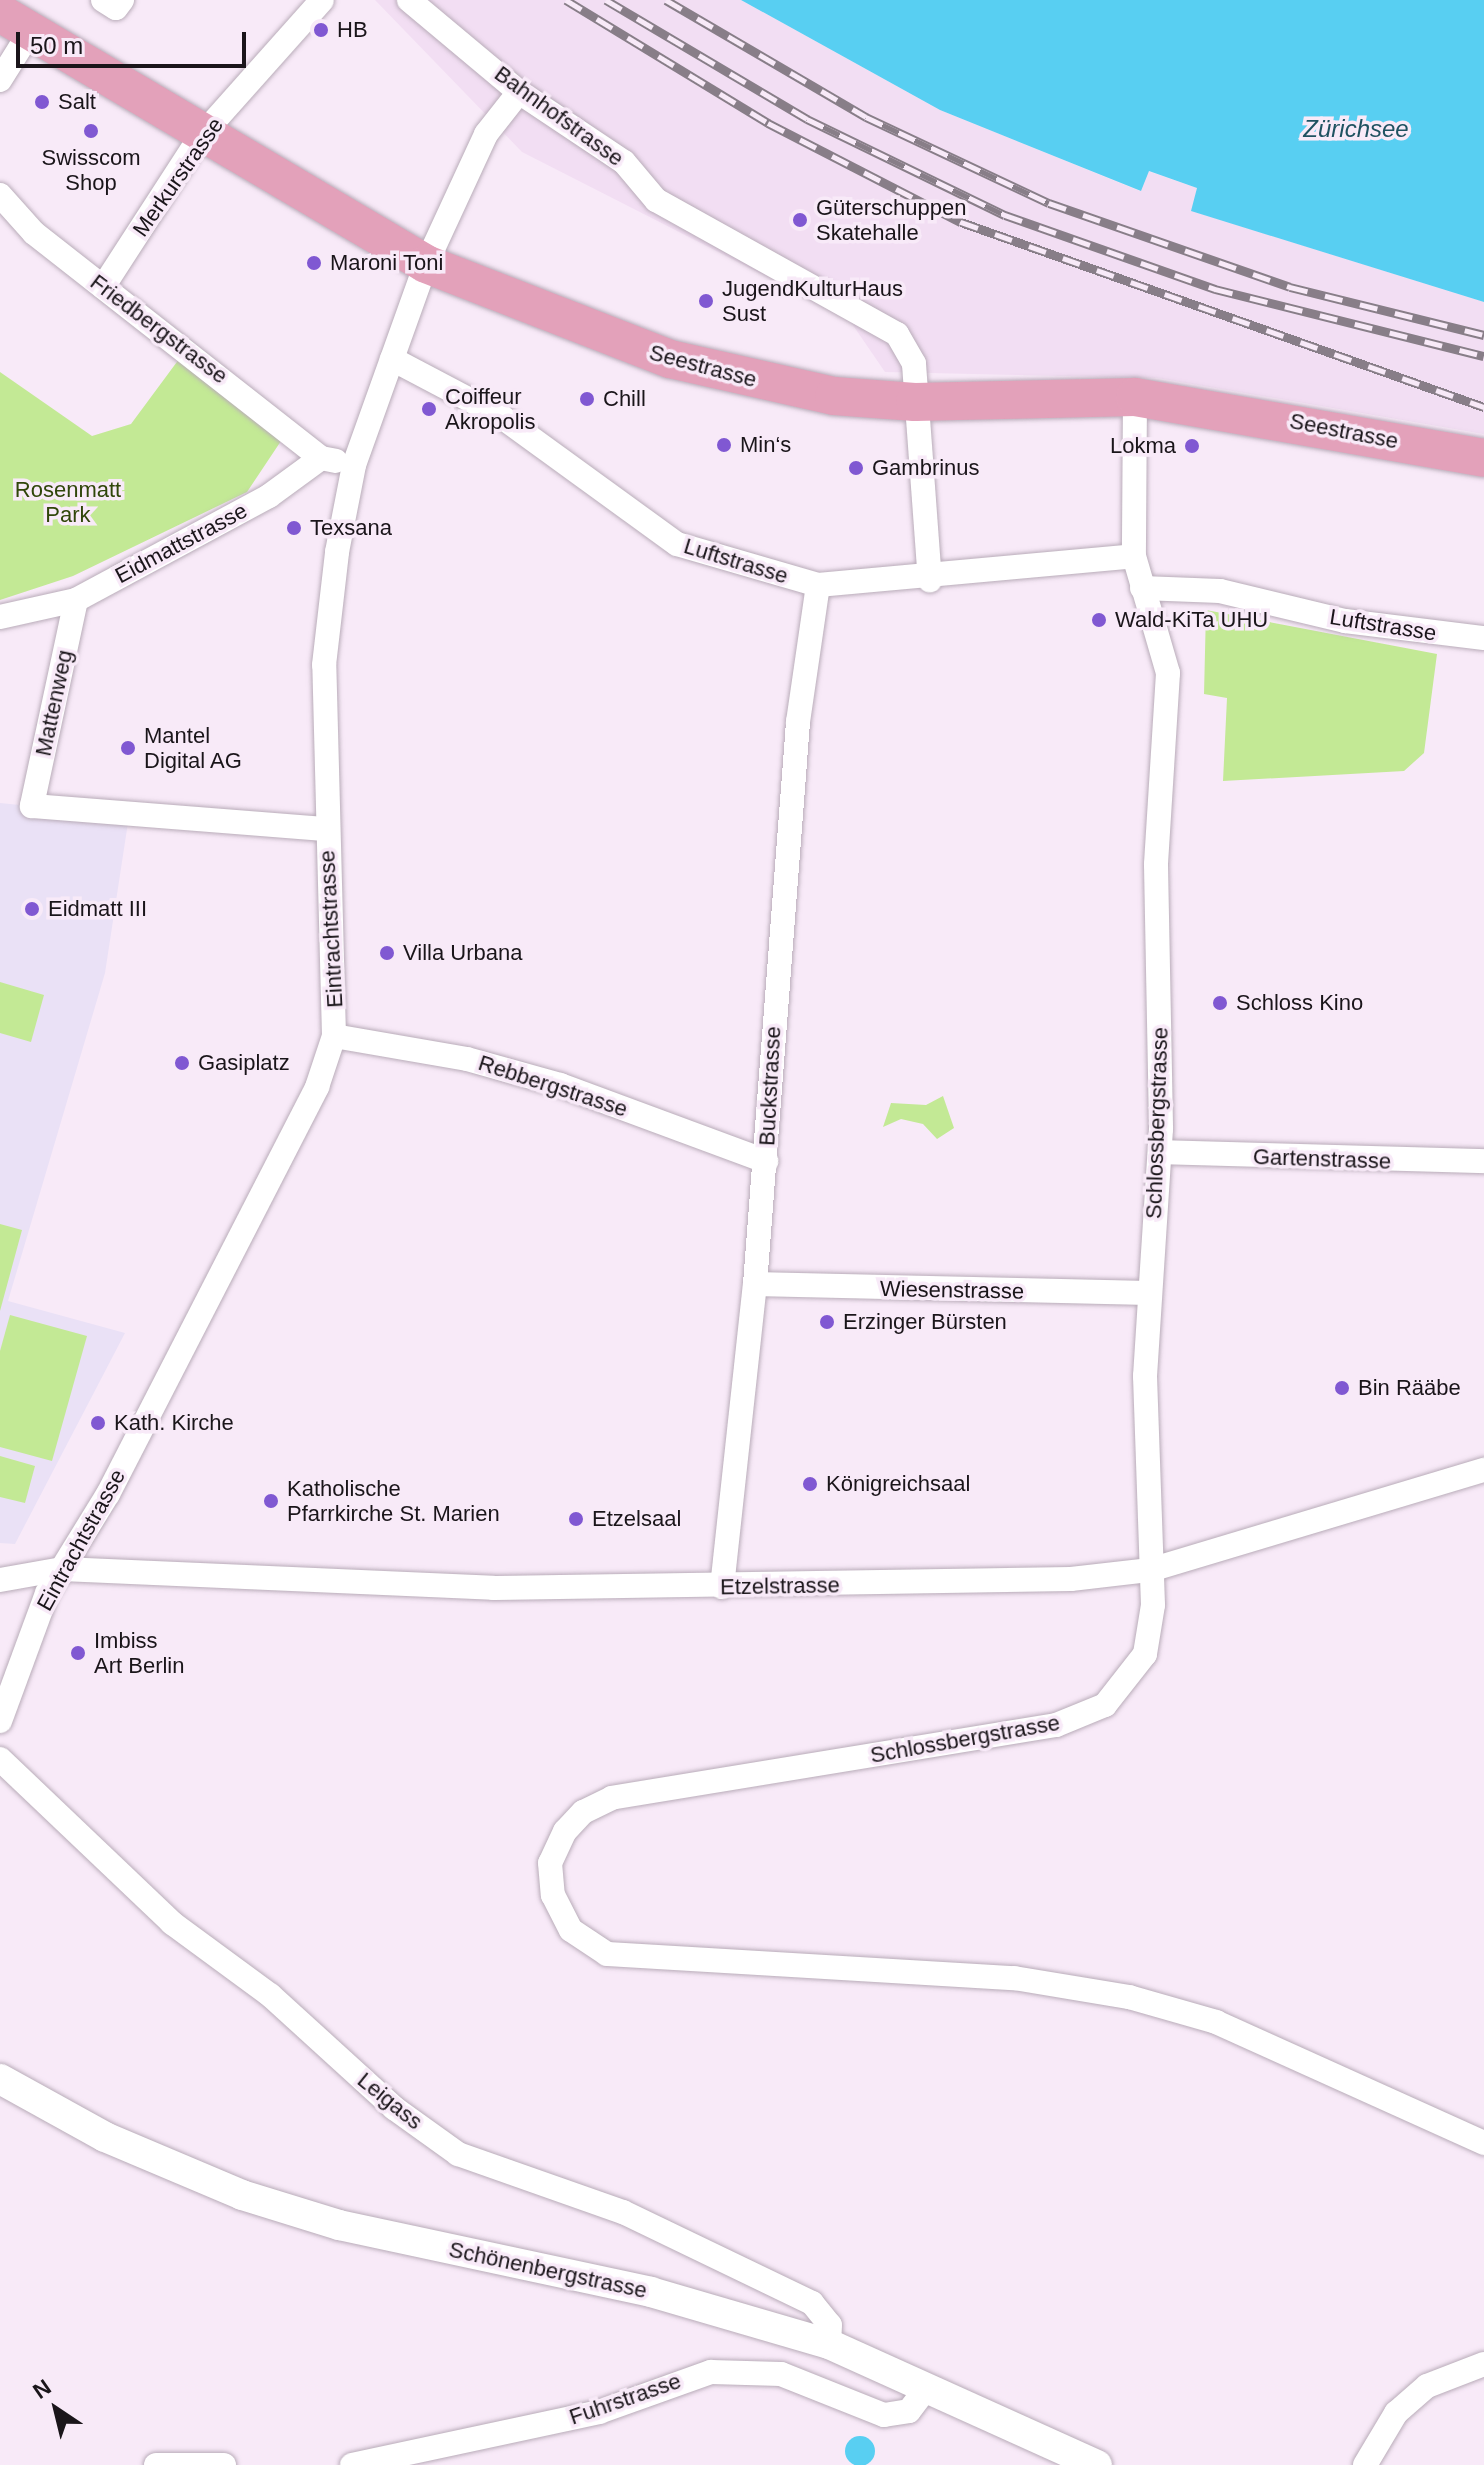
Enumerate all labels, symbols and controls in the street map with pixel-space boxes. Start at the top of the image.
scale bar [20,16,250,66]
place label: HB [337,17,368,43]
marker: HB [312,21,330,39]
text: 50 m [30,32,83,59]
street label: Bahnhofstrasse [489,60,629,172]
place label: Salt [58,89,96,115]
marker: Salt [33,93,51,111]
street label: Merkurstrasse [127,112,229,242]
water label: Zürichsee [1303,115,1409,143]
marker: Swisscom Shop [82,122,100,140]
place label: Swisscom Shop [41,144,141,196]
place label: Güterschuppen Skatehalle [816,194,966,246]
marker: Güterschuppen Skatehalle [791,211,809,229]
place label: Maroni Toni [330,250,444,276]
marker: Maroni Toni [305,254,323,272]
street label: Friedbergstrasse [85,269,233,389]
place label: JugendKulturHaus Sust [722,275,903,326]
marker: JugendKulturHaus Sust [697,292,715,310]
street label: Seestrasse [646,339,760,393]
place label: Coiffeur Akropolis [445,383,535,434]
place label: Chill [603,386,646,412]
marker: Chill [578,390,596,408]
marker: Coiffeur Akropolis [420,400,438,418]
street label: Seestrasse [1287,408,1401,454]
place label: Min‘s [740,432,791,458]
place label: Lokma [1110,433,1176,459]
marker: Min‘s [715,436,733,454]
marker: Lokma [1183,437,1201,455]
place label: Gambrinus [872,455,980,481]
marker: Gambrinus [847,459,865,477]
park label: Rosenmatt Park [15,476,121,528]
street label: Eidmattstrasse [111,497,251,589]
place label: Texsana [310,515,392,541]
marker: Texsana [285,519,303,537]
street label: Luftstrasse [681,533,791,589]
street label: Luftstrasse [1328,604,1438,646]
place label: Wald-KiTa UHU [1115,607,1268,633]
marker: Wald-KiTa UHU [1090,611,1108,629]
street label: Mattenweg [30,648,78,758]
place label: Mantel Digital AG [144,722,243,774]
marker: Mantel Digital AG [119,739,137,757]
street label: Eintrachtstrasse [314,850,348,1008]
place label: Eidmatt III [48,896,147,922]
marker: Eidmatt III [23,900,41,918]
place label: Villa Urbana [403,940,522,966]
marker: Villa Urbana [378,944,396,962]
place label: Schloss Kino [1236,990,1363,1016]
marker: Schloss Kino [1211,994,1229,1012]
street label: Buckstrasse [754,1025,786,1147]
street label: Schlossbergstrasse [1140,1027,1174,1219]
street label: Rebbergstrasse [475,1049,631,1123]
place label: Gasiplatz [198,1050,290,1076]
marker: Gasiplatz [173,1054,191,1072]
street label: Gartenstrasse [1252,1143,1392,1175]
street label: Wiesenstrasse [880,1276,1024,1304]
place label: Erzinger Bürsten [843,1309,1007,1335]
marker: Erzinger Bürsten [818,1313,836,1331]
place label: Bin Rääbe [1358,1375,1461,1401]
marker: Bin Rääbe [1333,1379,1351,1397]
place label: Kath. Kirche [114,1410,234,1436]
marker: Kath. Kirche [89,1414,107,1432]
street label: Eintrachtstrasse [31,1465,131,1615]
place label: Königreichsaal [826,1471,970,1497]
place label: Katholische Pfarrkirche St. Marien [287,1475,500,1526]
marker: Königreichsaal [801,1475,819,1493]
marker: Katholische Pfarrkirche St. Marien [262,1492,280,1510]
place label: Etzelsaal [592,1506,681,1532]
marker: Etzelsaal [567,1510,585,1528]
street label: Etzelstrasse [720,1572,840,1600]
place label: Imbiss Art Berlin [94,1627,184,1678]
marker: Imbiss Art Berlin [69,1644,87,1662]
street label: Schlossbergstrasse [868,1709,1062,1769]
street label: Leigass [352,2067,428,2135]
street label: Schönenbergstrasse [447,2236,649,2304]
street label: Fuhrstrasse [566,2368,684,2430]
north arrow [16,2369,96,2449]
text: N [28,2374,56,2404]

